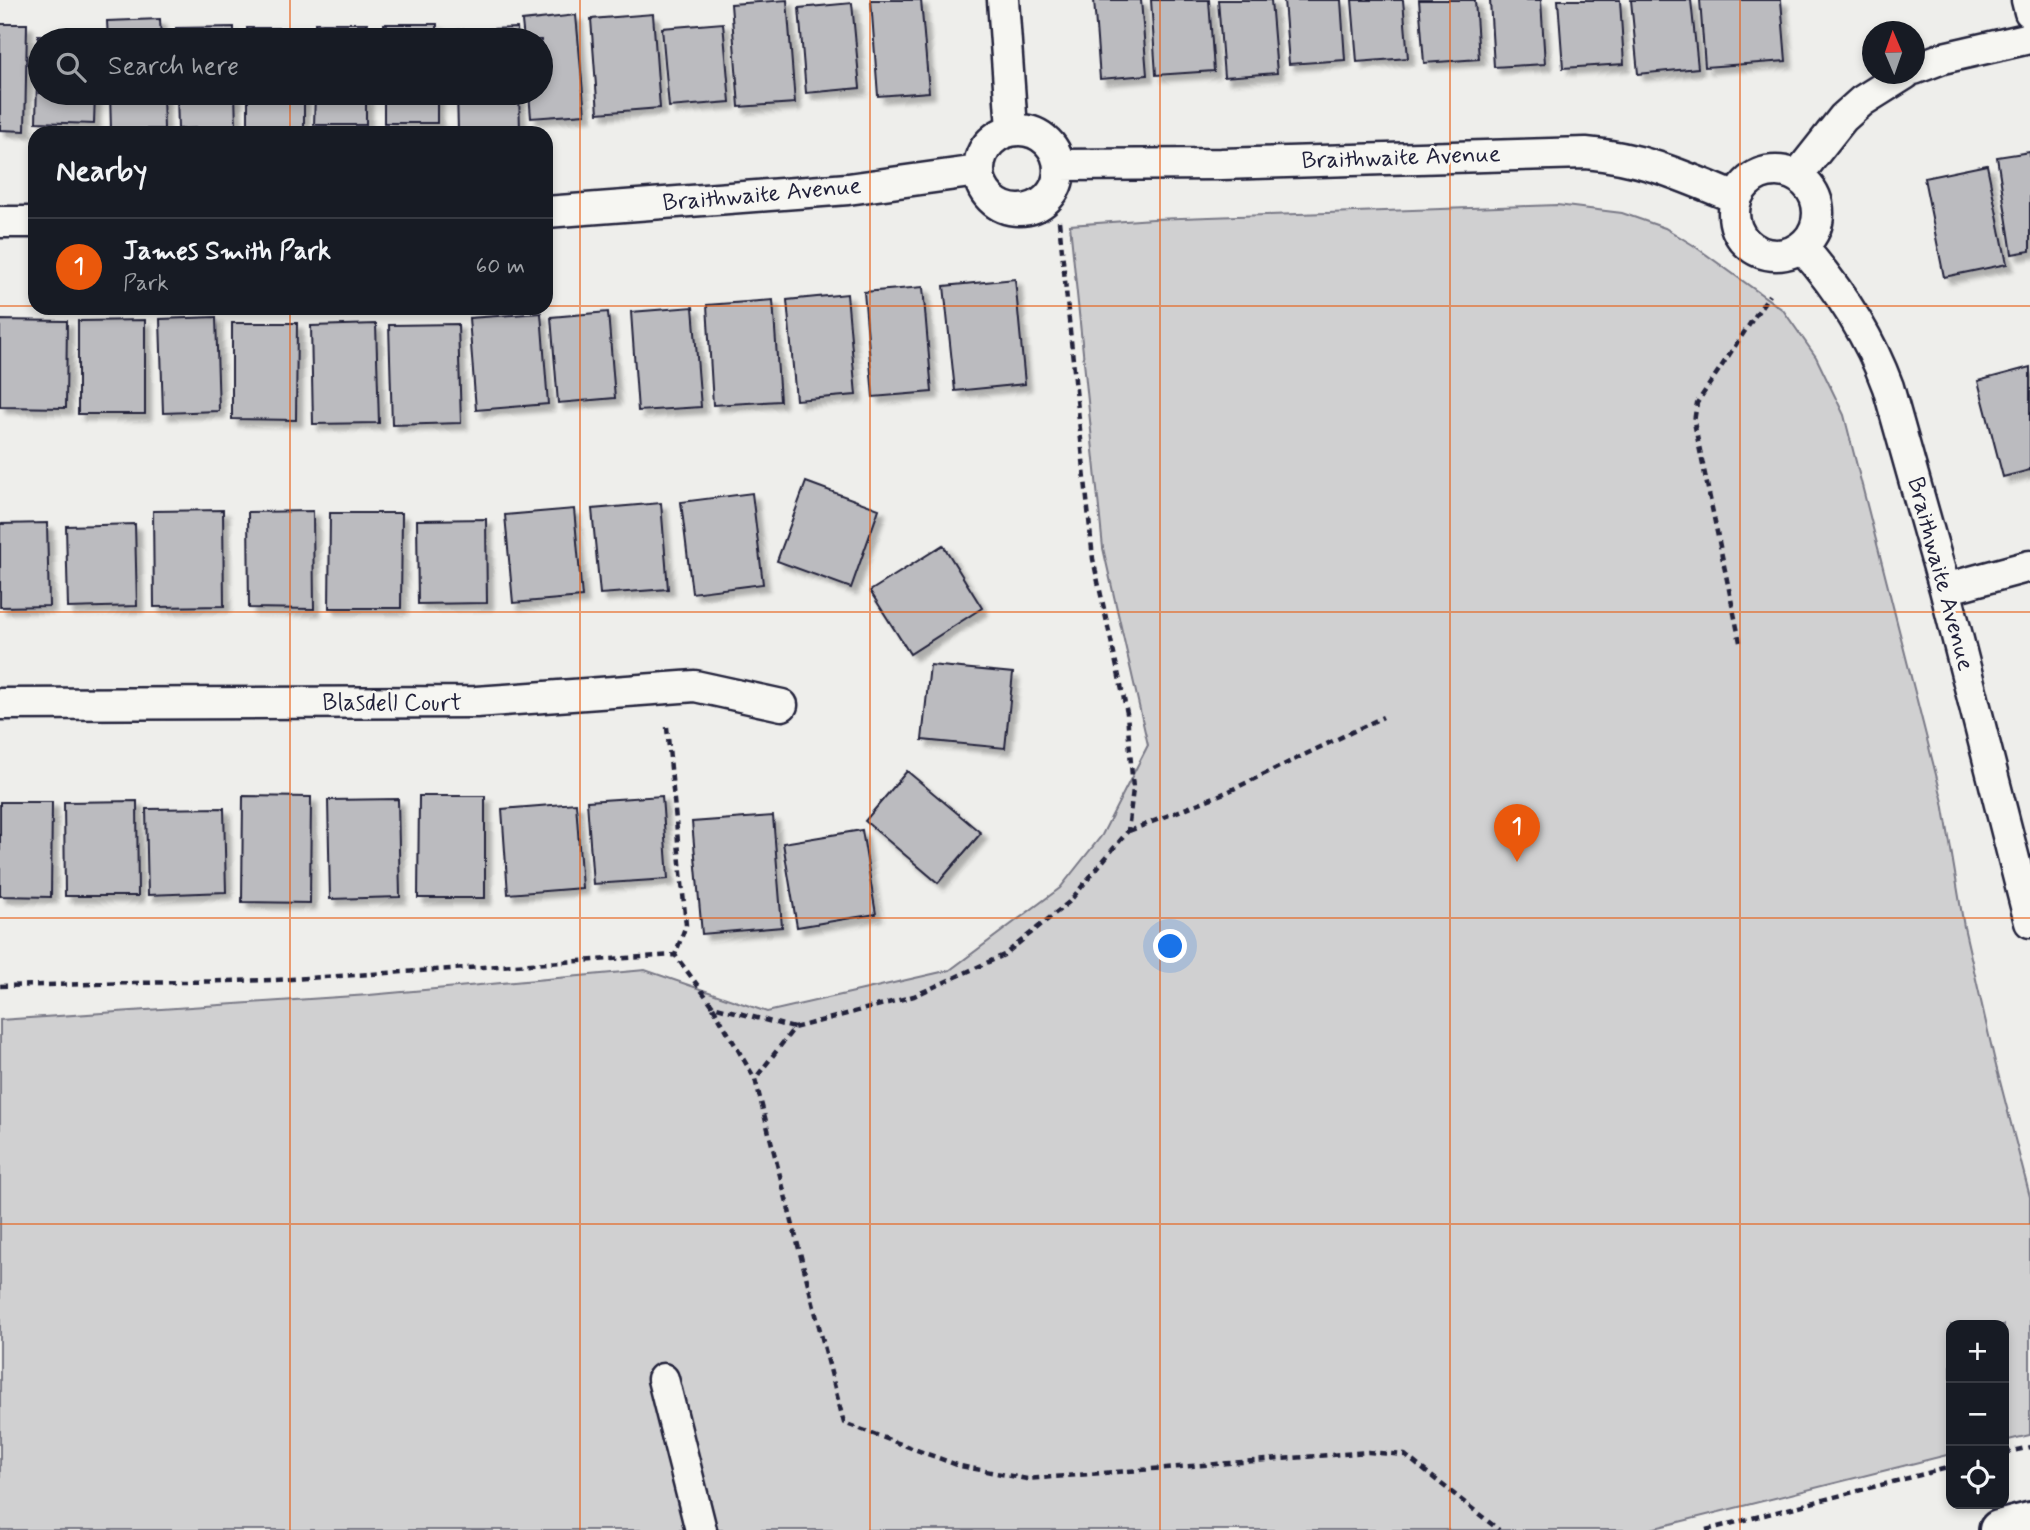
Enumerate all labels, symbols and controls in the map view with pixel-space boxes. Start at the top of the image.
north arrow [1862,21,1925,84]
search box [28,28,553,105]
icon: search [52,48,90,86]
text: Search here [108,50,239,84]
street label: Braithwaite Avenue [1301,139,1501,177]
text: Nearby [56,152,147,191]
street label: Braithwaite Avenue [661,171,863,219]
text: James Smith Park [123,235,331,269]
text: 1 [74,252,84,282]
text: 60 m [476,252,525,282]
text: Park [123,269,169,299]
street label: Braithwaite Avenue [1899,474,1981,674]
street label: Blasdell Court [322,688,462,719]
pin: 1 [1494,804,1540,862]
your location [1153,929,1187,963]
map controls [1946,1320,2009,1509]
button: + [1946,1320,2009,1383]
button: − [1946,1383,2009,1446]
button: locate [1946,1446,2009,1509]

